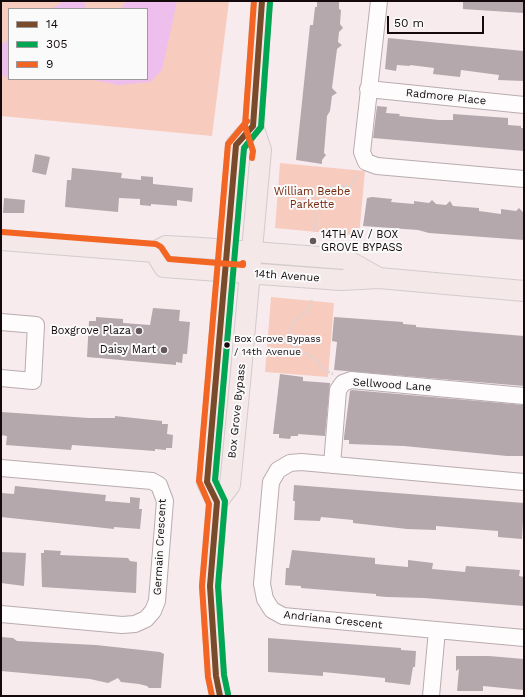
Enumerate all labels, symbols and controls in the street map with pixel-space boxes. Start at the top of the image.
legend [8,8,148,80]
scale bar [389,8,486,34]
text: 50 m [394,16,424,30]
text: 14 [46,17,58,31]
text: 305 [46,37,67,51]
text: 9 [46,57,53,71]
street label: Radmore Place [405,86,487,108]
park label: William Beebe Parkette [274,185,350,211]
place label: 14TH AV / BOX GROVE BYPASS [321,228,403,254]
marker: 14TH AV / BOX GROVE BYPASS [308,236,318,246]
street label: 14th Avenue [254,267,320,285]
place label: Boxgrove Plaza [51,324,131,338]
marker: Boxgrove Plaza [134,326,144,336]
place label: Box Grove Bypass / 14th Avenue [234,333,321,356]
marker: Box Grove Bypass / 14th Avenue [222,340,232,350]
place label: Daisy Mart [100,343,156,357]
marker: Daisy Mart [159,345,169,355]
street label: Box Grove Bypass [225,363,249,459]
street label: Sellwood Lane [352,376,432,394]
street label: Germain Crescent [151,498,169,596]
street label: Andriana Crescent [283,608,383,632]

